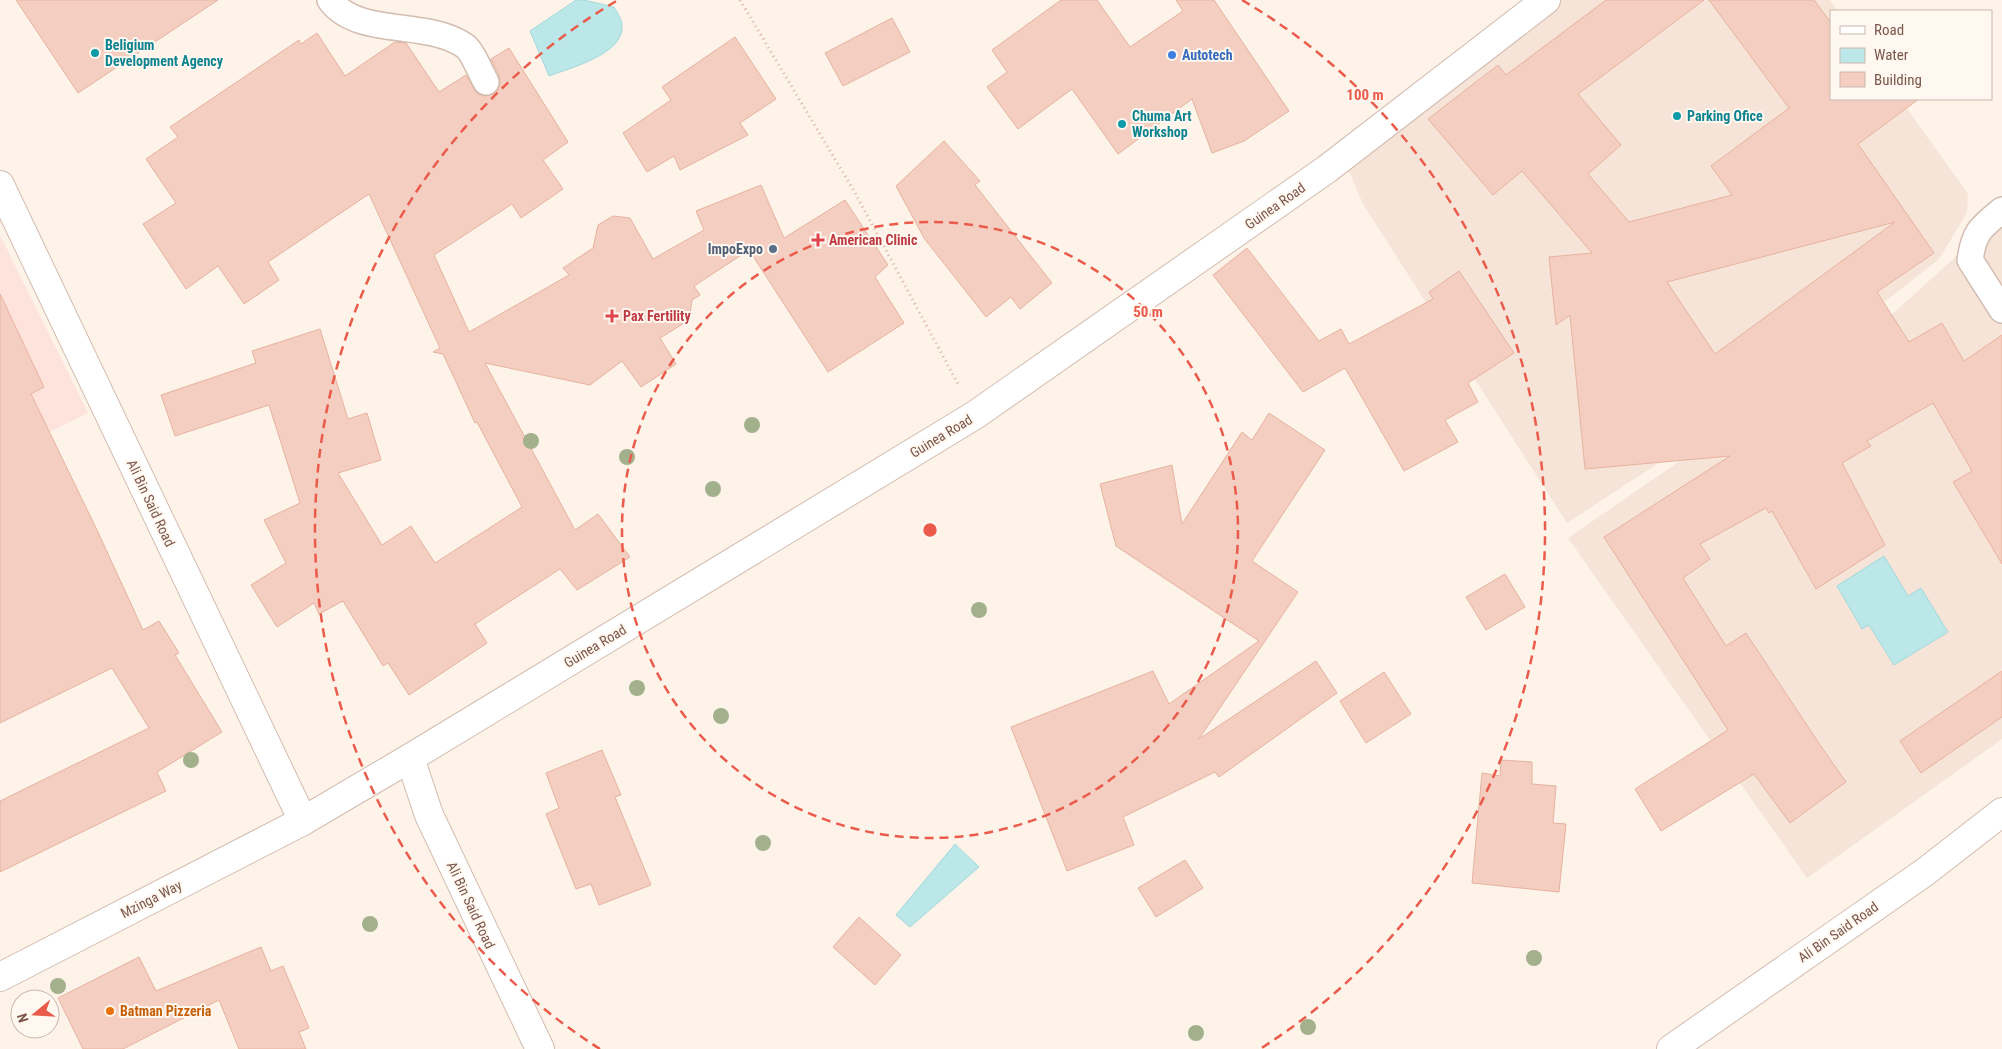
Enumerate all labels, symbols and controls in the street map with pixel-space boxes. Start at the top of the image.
legend [1830,10,1992,100]
text: Road [1874,21,1904,39]
place label: Beligium Development Agency [105,37,224,69]
text: Water [1874,46,1909,64]
marker: Beligium Development Agency [89,47,101,59]
place label: Autotech [1182,47,1233,63]
marker: Autotech [1166,49,1178,61]
text: Building [1874,71,1922,89]
text: 100 m [1346,86,1384,104]
place label: Chuma Art Workshop [1132,108,1192,140]
place label: Parking Ofice [1687,108,1763,124]
marker: Parking Ofice [1671,110,1683,122]
marker: Chuma Art Workshop [1116,118,1128,130]
street label: Guinea Road [1242,179,1308,233]
place label: American Clinic [829,232,918,248]
marker: American Clinic [811,233,825,247]
place label: ImpoExpo [708,241,763,257]
marker: ImpoExpo [767,243,779,255]
text: 50 m [1133,303,1163,321]
place label: Pax Fertility [623,308,691,324]
marker: Pax Fertility [605,309,619,323]
street label: Guinea Road [907,411,975,461]
street label: Ali Bin Said Road [124,457,178,549]
centre of rings [921,521,939,539]
street label: Guinea Road [561,621,629,671]
street label: Ali Bin Said Road [444,859,498,951]
street label: Mzinga Way [118,877,184,921]
street label: Ali Bin Said Road [1795,898,1881,966]
north arrow [10,989,60,1039]
place label: Batman Pizzeria [120,1003,212,1019]
marker: Batman Pizzeria [104,1005,116,1017]
text: N [14,1011,32,1025]

